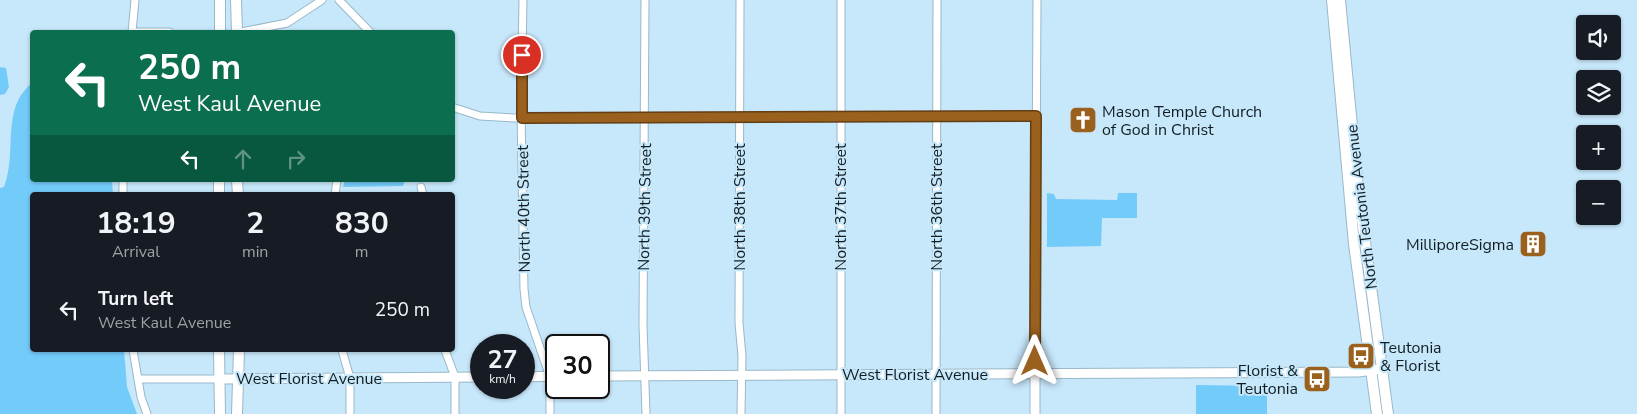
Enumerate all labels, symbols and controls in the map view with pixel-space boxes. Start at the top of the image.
map controls [1576,15,1621,225]
button: sound [1576,15,1621,60]
pin [501,34,543,76]
icon: arrive [508,41,536,69]
text: 250 m [138,44,241,91]
icon: left [55,50,120,115]
button: layers [1576,70,1621,115]
text: West Kaul Avenue [138,89,321,119]
place label: Mason Temple Church of God in Christ [1102,101,1262,141]
church icon: Mason Temple Church of God in Christ [1068,105,1098,135]
street label: North Teutonia Avenue [1341,123,1383,291]
button: + [1576,125,1621,170]
street label: North 39th Street [633,143,657,271]
street label: North 38th Street [729,143,751,271]
street label: North 37th Street [830,143,852,271]
street label: North 36th Street [926,143,948,271]
icon: left [176,145,204,173]
icon: ahead [229,145,257,173]
icon: right [282,145,310,173]
street label: North 40th Street [512,145,536,273]
button: − [1576,180,1621,225]
text: 18:19 [96,203,176,244]
text: 2 [246,203,264,244]
text: 830 [335,203,389,244]
building icon: MilliporeSigma [1518,229,1548,259]
place label: MilliporeSigma [1406,234,1514,256]
text: Arrival [112,241,160,263]
text: min [242,241,268,263]
text: m [355,241,369,263]
text: Turn left [98,286,173,312]
icon: left [55,296,83,324]
text: 250 m [375,297,430,323]
text: West Kaul Avenue [98,312,231,334]
speed limit sign: 30 [545,334,610,399]
position arrow [1008,334,1060,386]
place label: Teutonia & Florist [1380,337,1442,377]
bus stop icon: Teutonia & Florist [1346,341,1376,371]
text: 27 [487,343,518,377]
place label: Florist & Teutonia [1236,360,1298,400]
street label: West Florist Avenue [842,364,988,386]
bus stop icon: Florist & Teutonia [1302,364,1332,394]
street label: West Florist Avenue [236,368,382,390]
text: km/h [489,371,516,387]

